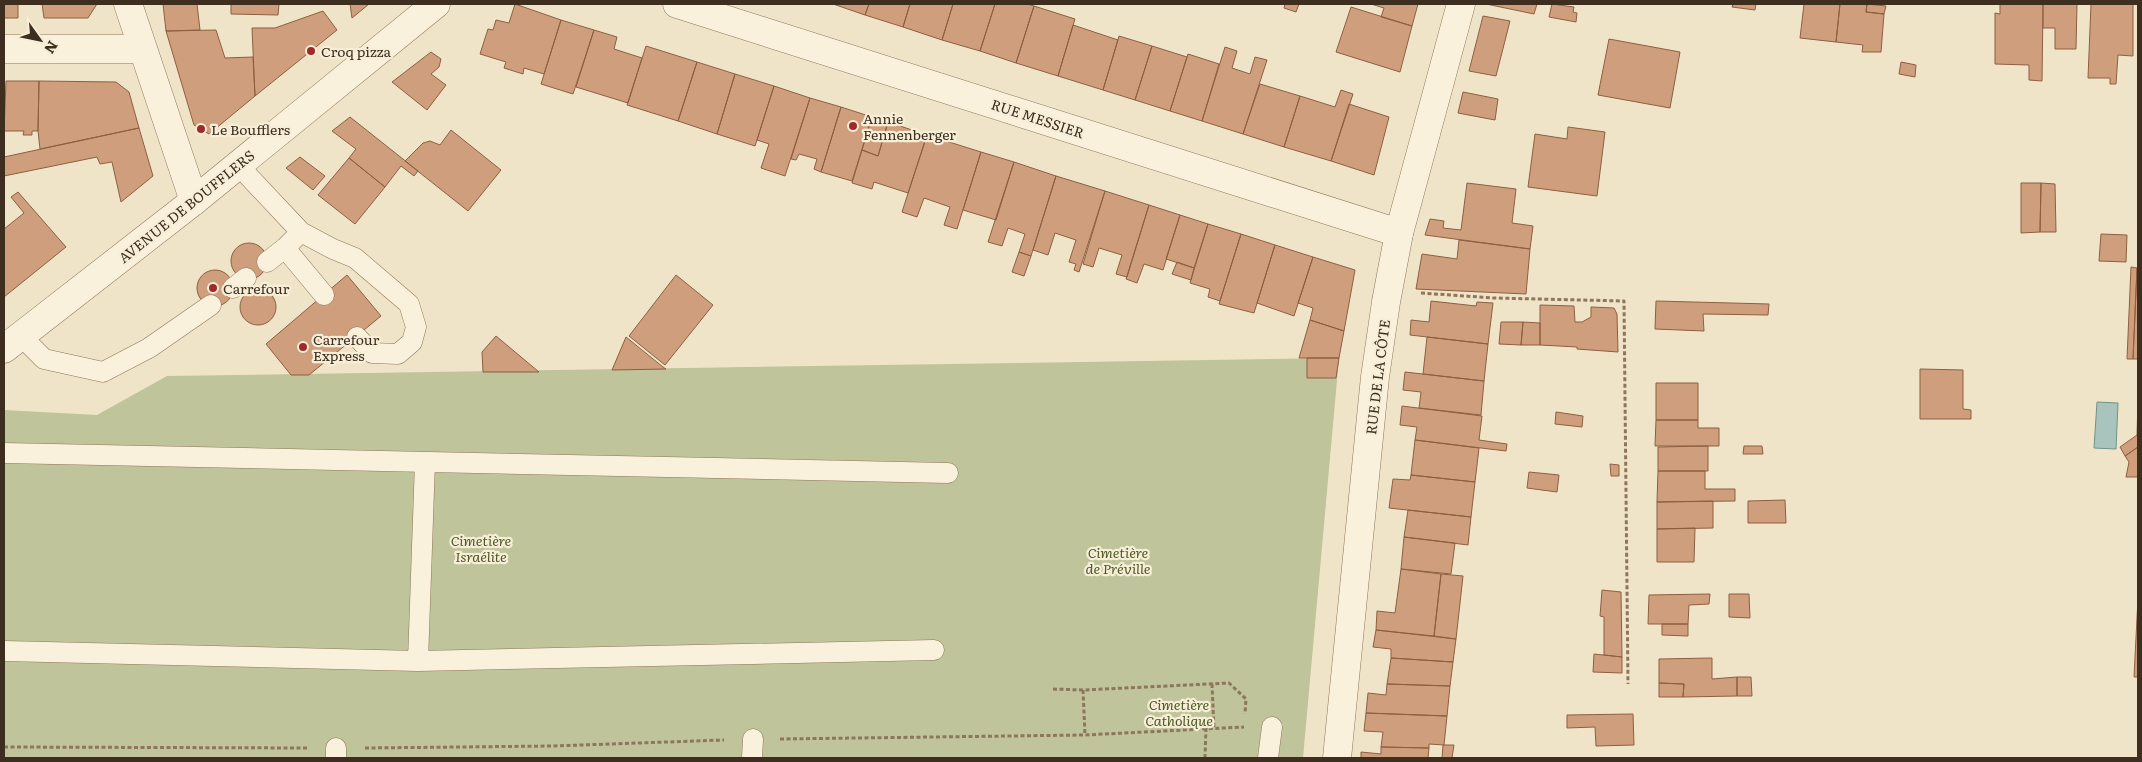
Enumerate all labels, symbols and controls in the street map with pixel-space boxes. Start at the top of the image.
north arrow [15,15,65,65]
text: N [40,37,63,58]
place label: Croq pizza [321,41,392,61]
marker: Croq pizza [305,45,317,57]
street label: RUE MESSIER [989,94,1087,142]
place label: Annie Fennenberger [863,108,956,144]
place label: Le Boufflers [211,119,290,139]
marker: Annie Fennenberger [847,120,859,132]
marker: Le Boufflers [195,123,207,135]
street label: AVENUE DE BOUFFLERS [114,145,258,267]
place label: Carrefour [223,278,290,298]
marker: Carrefour [207,282,219,294]
street label: RUE DE LA CÔTE [1360,318,1394,436]
place label: Carrefour Express [313,329,380,365]
marker: Carrefour Express [297,341,309,353]
park label: Cimetière Israélite [451,530,512,566]
park label: Cimetière de Préville [1086,542,1151,578]
park label: Cimetière Catholique [1145,694,1213,730]

